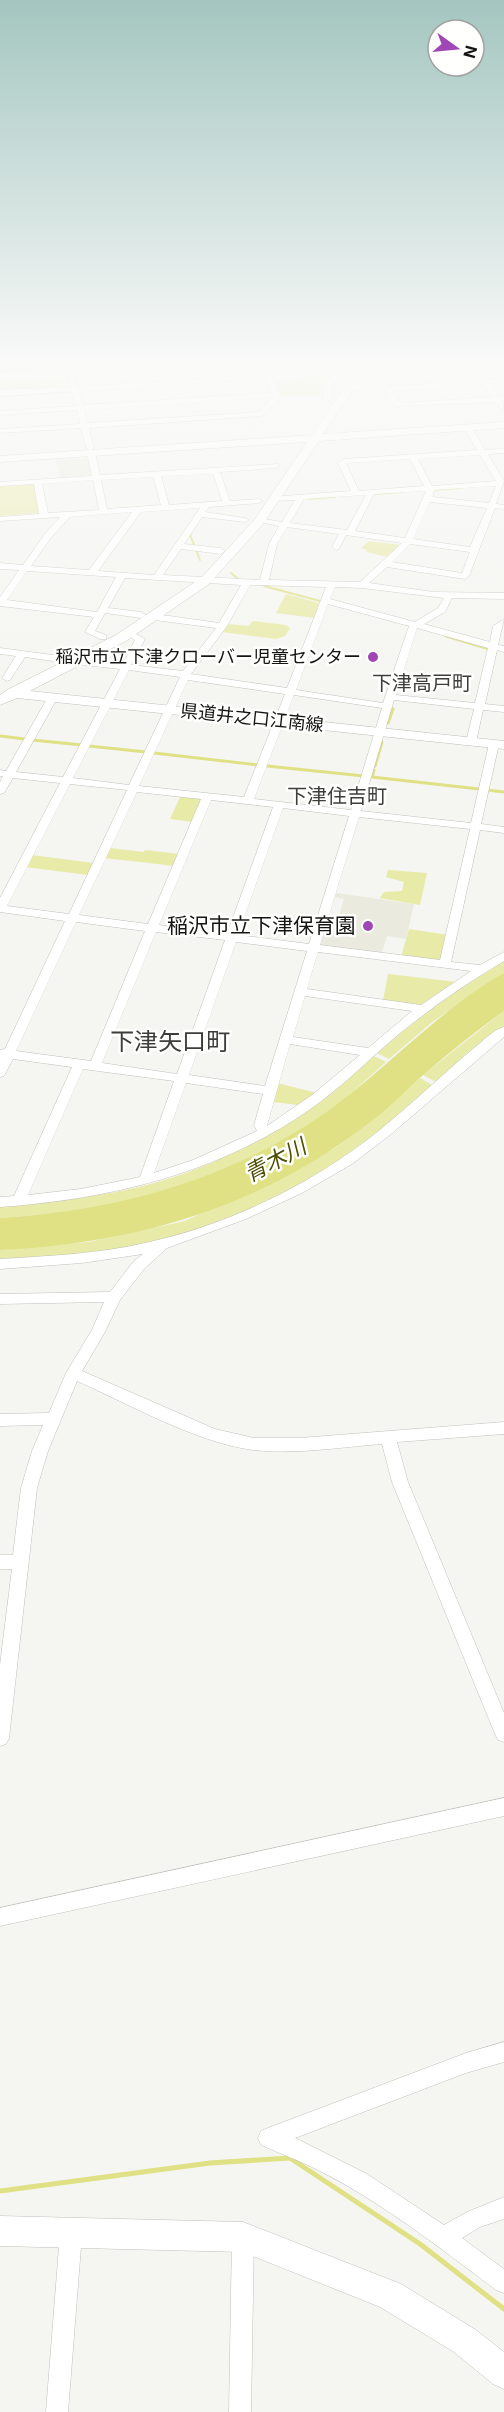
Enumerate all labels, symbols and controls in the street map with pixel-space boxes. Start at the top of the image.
north arrow [426,18,486,78]
text: N [459,43,482,60]
place label: 稲沢市立下津クローバー児童センター [55,646,361,667]
marker: 稲沢市立下津クローバー児童センター [366,650,380,664]
district label: 下津高戸町 [372,671,472,695]
street label: 県道井之口江南線 [179,700,325,735]
district label: 下津住吉町 [287,784,387,808]
place label: 稲沢市立下津保育園 [167,913,356,938]
marker: 稲沢市立下津保育園 [361,919,375,933]
district label: 下津矢口町 [110,1027,230,1056]
water label: 青木川 [240,1132,312,1187]

